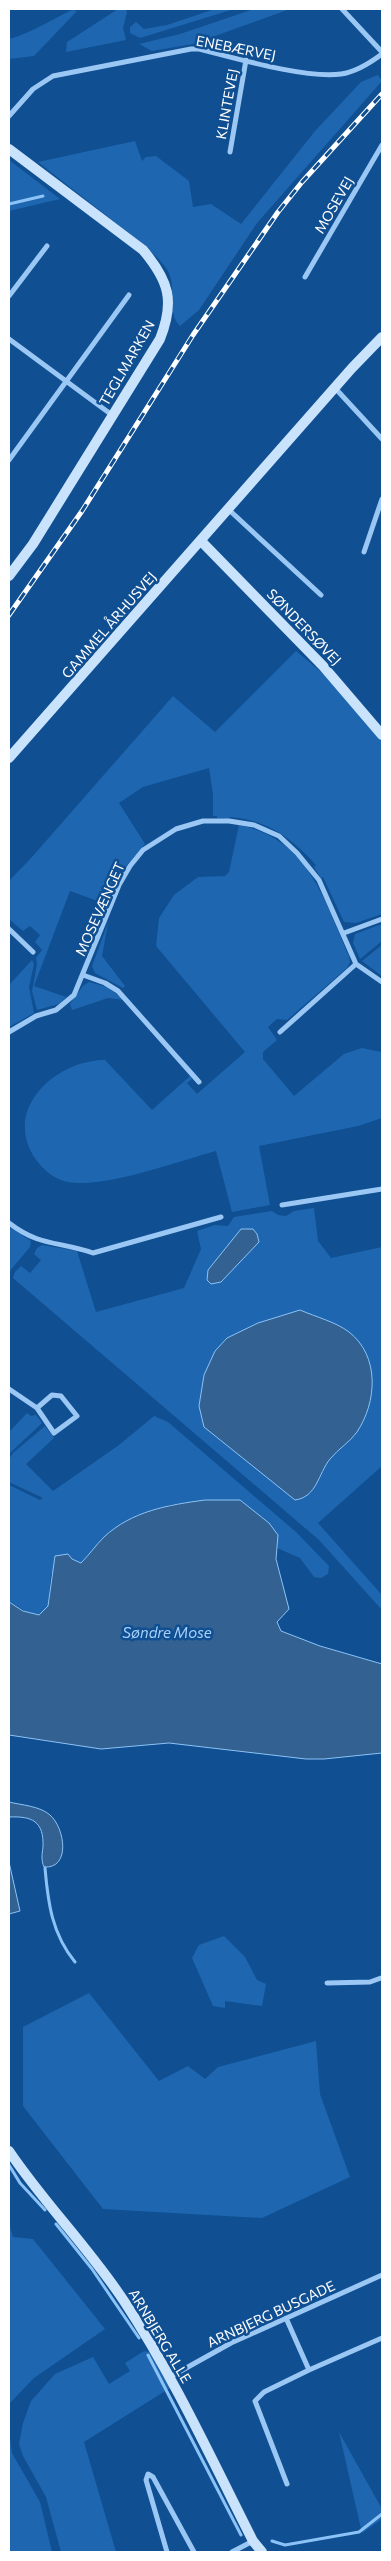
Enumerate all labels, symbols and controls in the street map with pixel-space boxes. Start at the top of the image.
street label: ENEBÆRVEJ [195,31,277,64]
street label: KLINTEVEJ [212,67,241,140]
street label: MOSEVEJ [310,173,357,236]
street label: TEGLMARKEN [95,317,158,409]
street label: GAMMEL ÅRHUSVEJ [58,568,159,681]
street label: SØNDERSØVEJ [264,585,345,668]
street label: MOSEVÆNGET [71,859,128,958]
water label: Søndre Mose [122,1623,212,1641]
street label: ARNBJERG BUSGADE [204,2276,337,2351]
street label: ARNBJERG ALLE [126,2285,195,2386]

